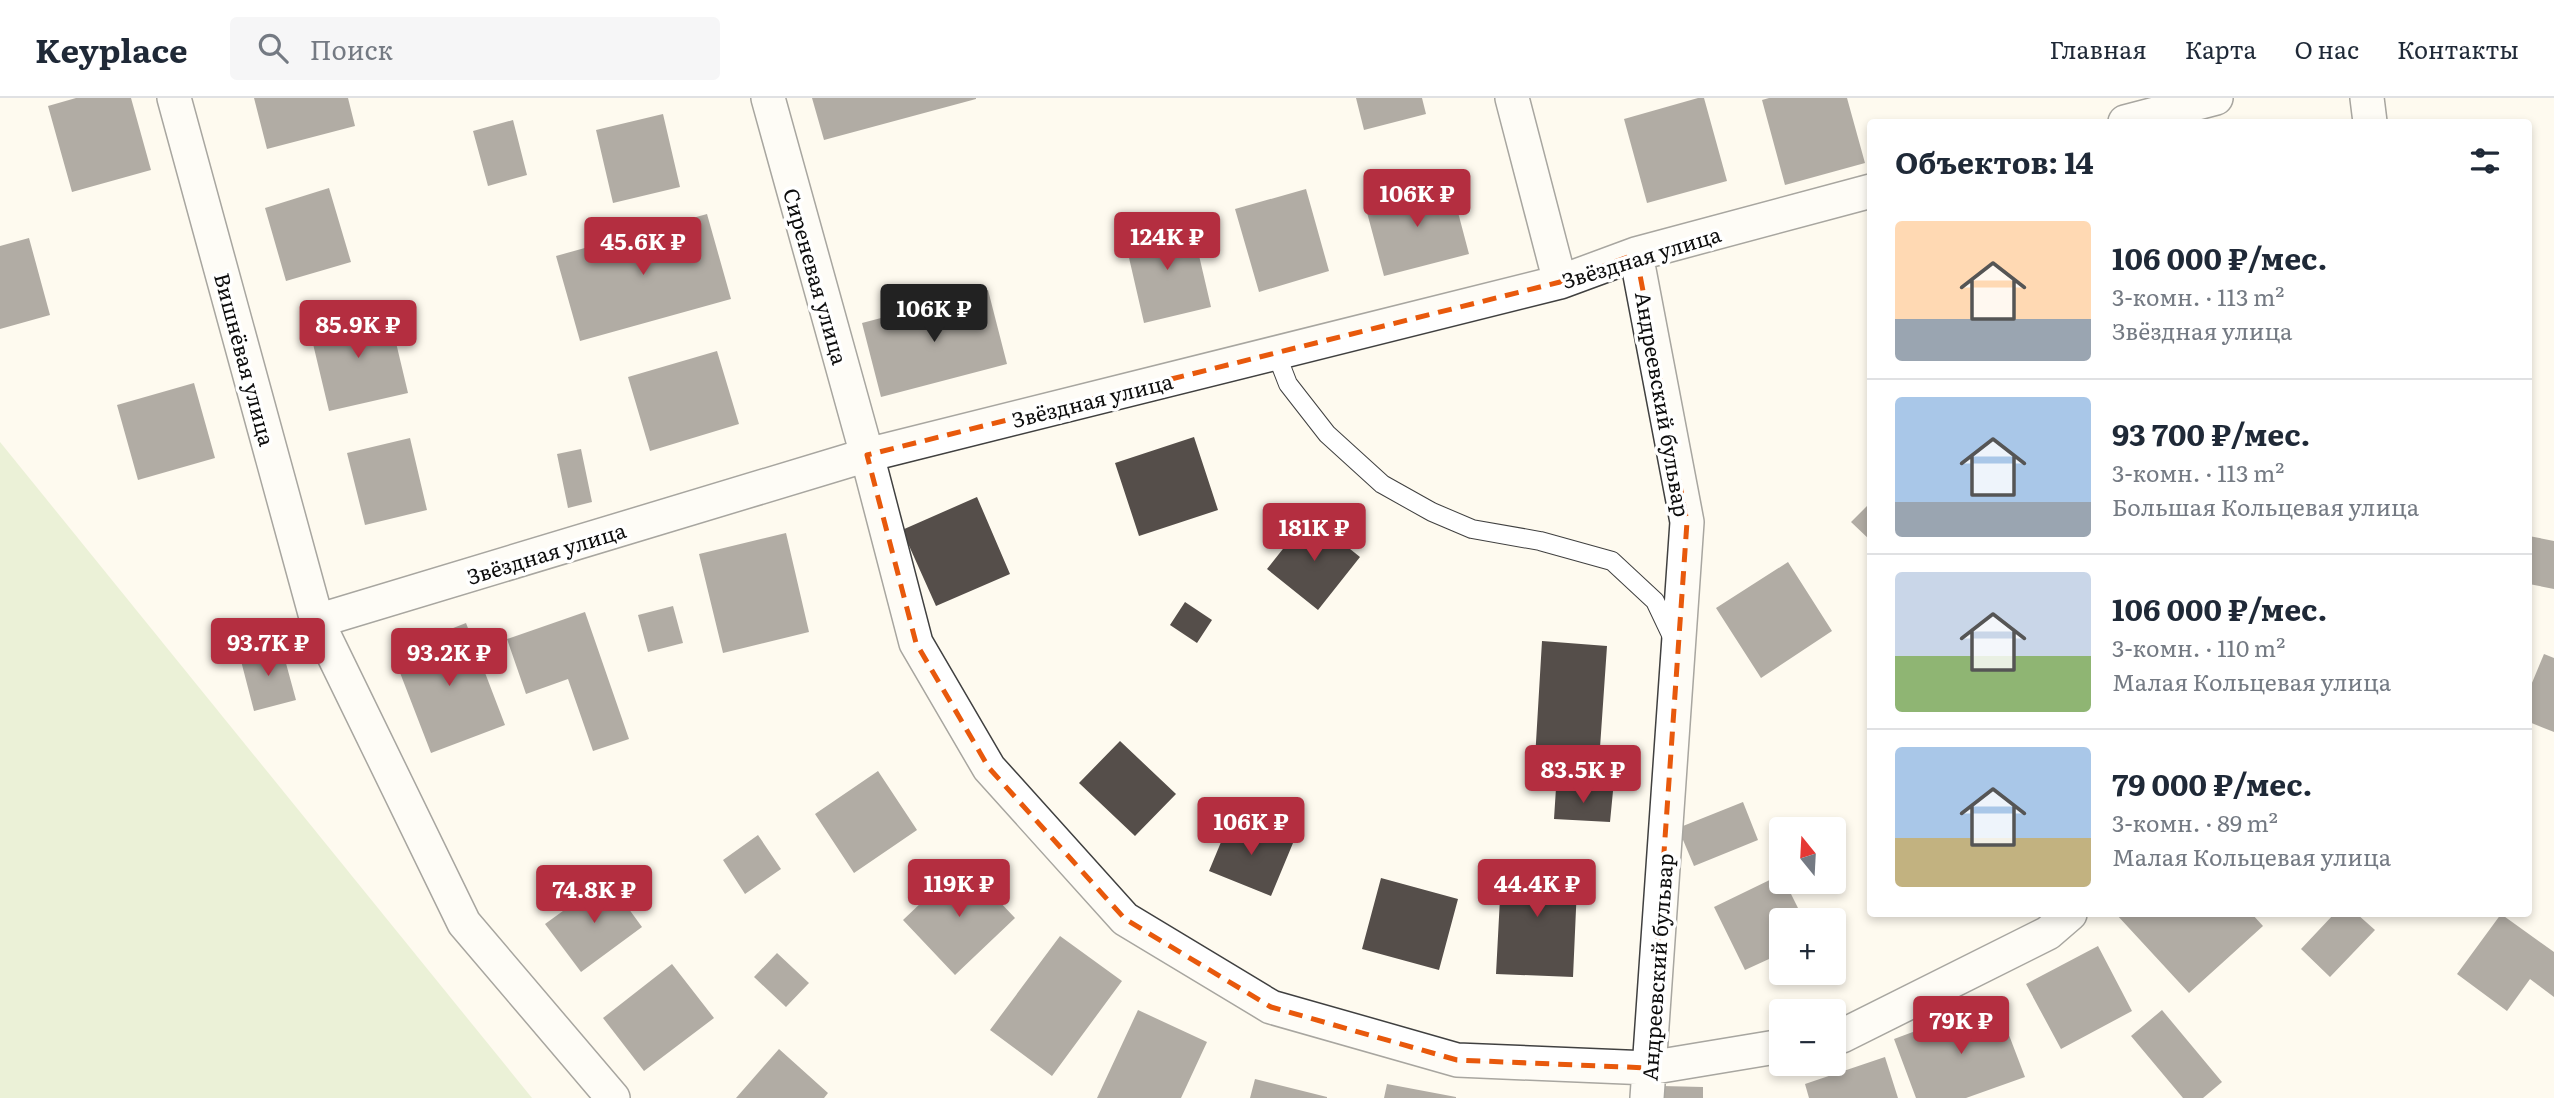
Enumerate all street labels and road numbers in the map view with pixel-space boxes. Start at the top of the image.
street label: Сиреневая улица [777,184,857,369]
street label: Звёздная улица [1558,217,1725,295]
street label: Вишнёвая улица [208,269,284,450]
street label: Андреевский бульвар [1629,289,1699,519]
street label: Звёздная улица [1008,364,1176,434]
street label: Звёздная улица [463,513,630,591]
street label: Андреевский бульвар [1633,852,1679,1082]

